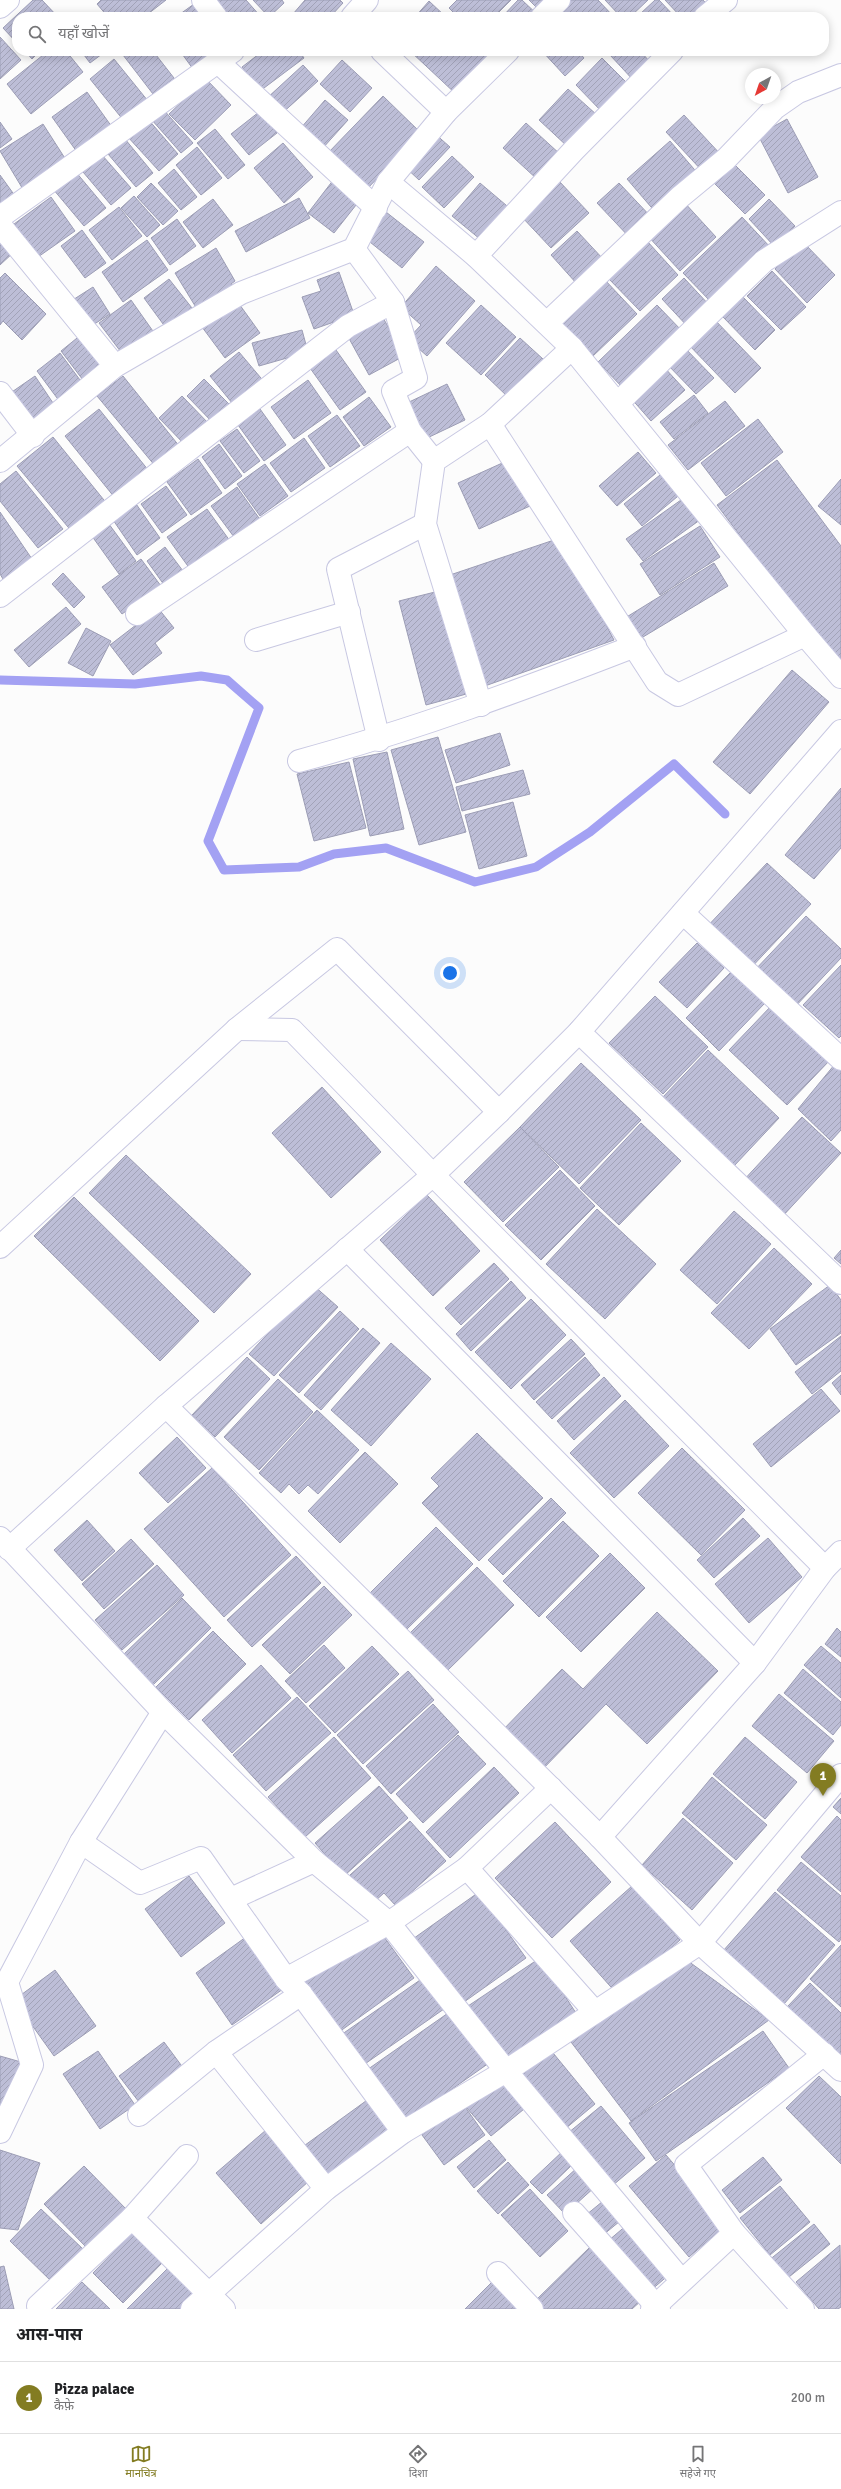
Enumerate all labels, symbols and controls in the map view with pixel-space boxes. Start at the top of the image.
search box [12,12,829,56]
icon: search [26,23,48,45]
text: यहाँ खोजें [58,24,109,42]
north arrow [745,68,781,104]
your location [440,963,460,983]
pin: 1 [810,1763,836,1796]
text: आस-पास [16,2324,82,2345]
text: Pizza palace [54,2380,134,2398]
text: 1 [25,2390,33,2406]
text: 200 m [791,2390,825,2406]
text: कैफ़े [54,2398,74,2414]
tab: मानचित्र [125,2443,157,2481]
tab: दिशा [407,2443,429,2481]
tab: सहेजे गए [680,2443,716,2481]

